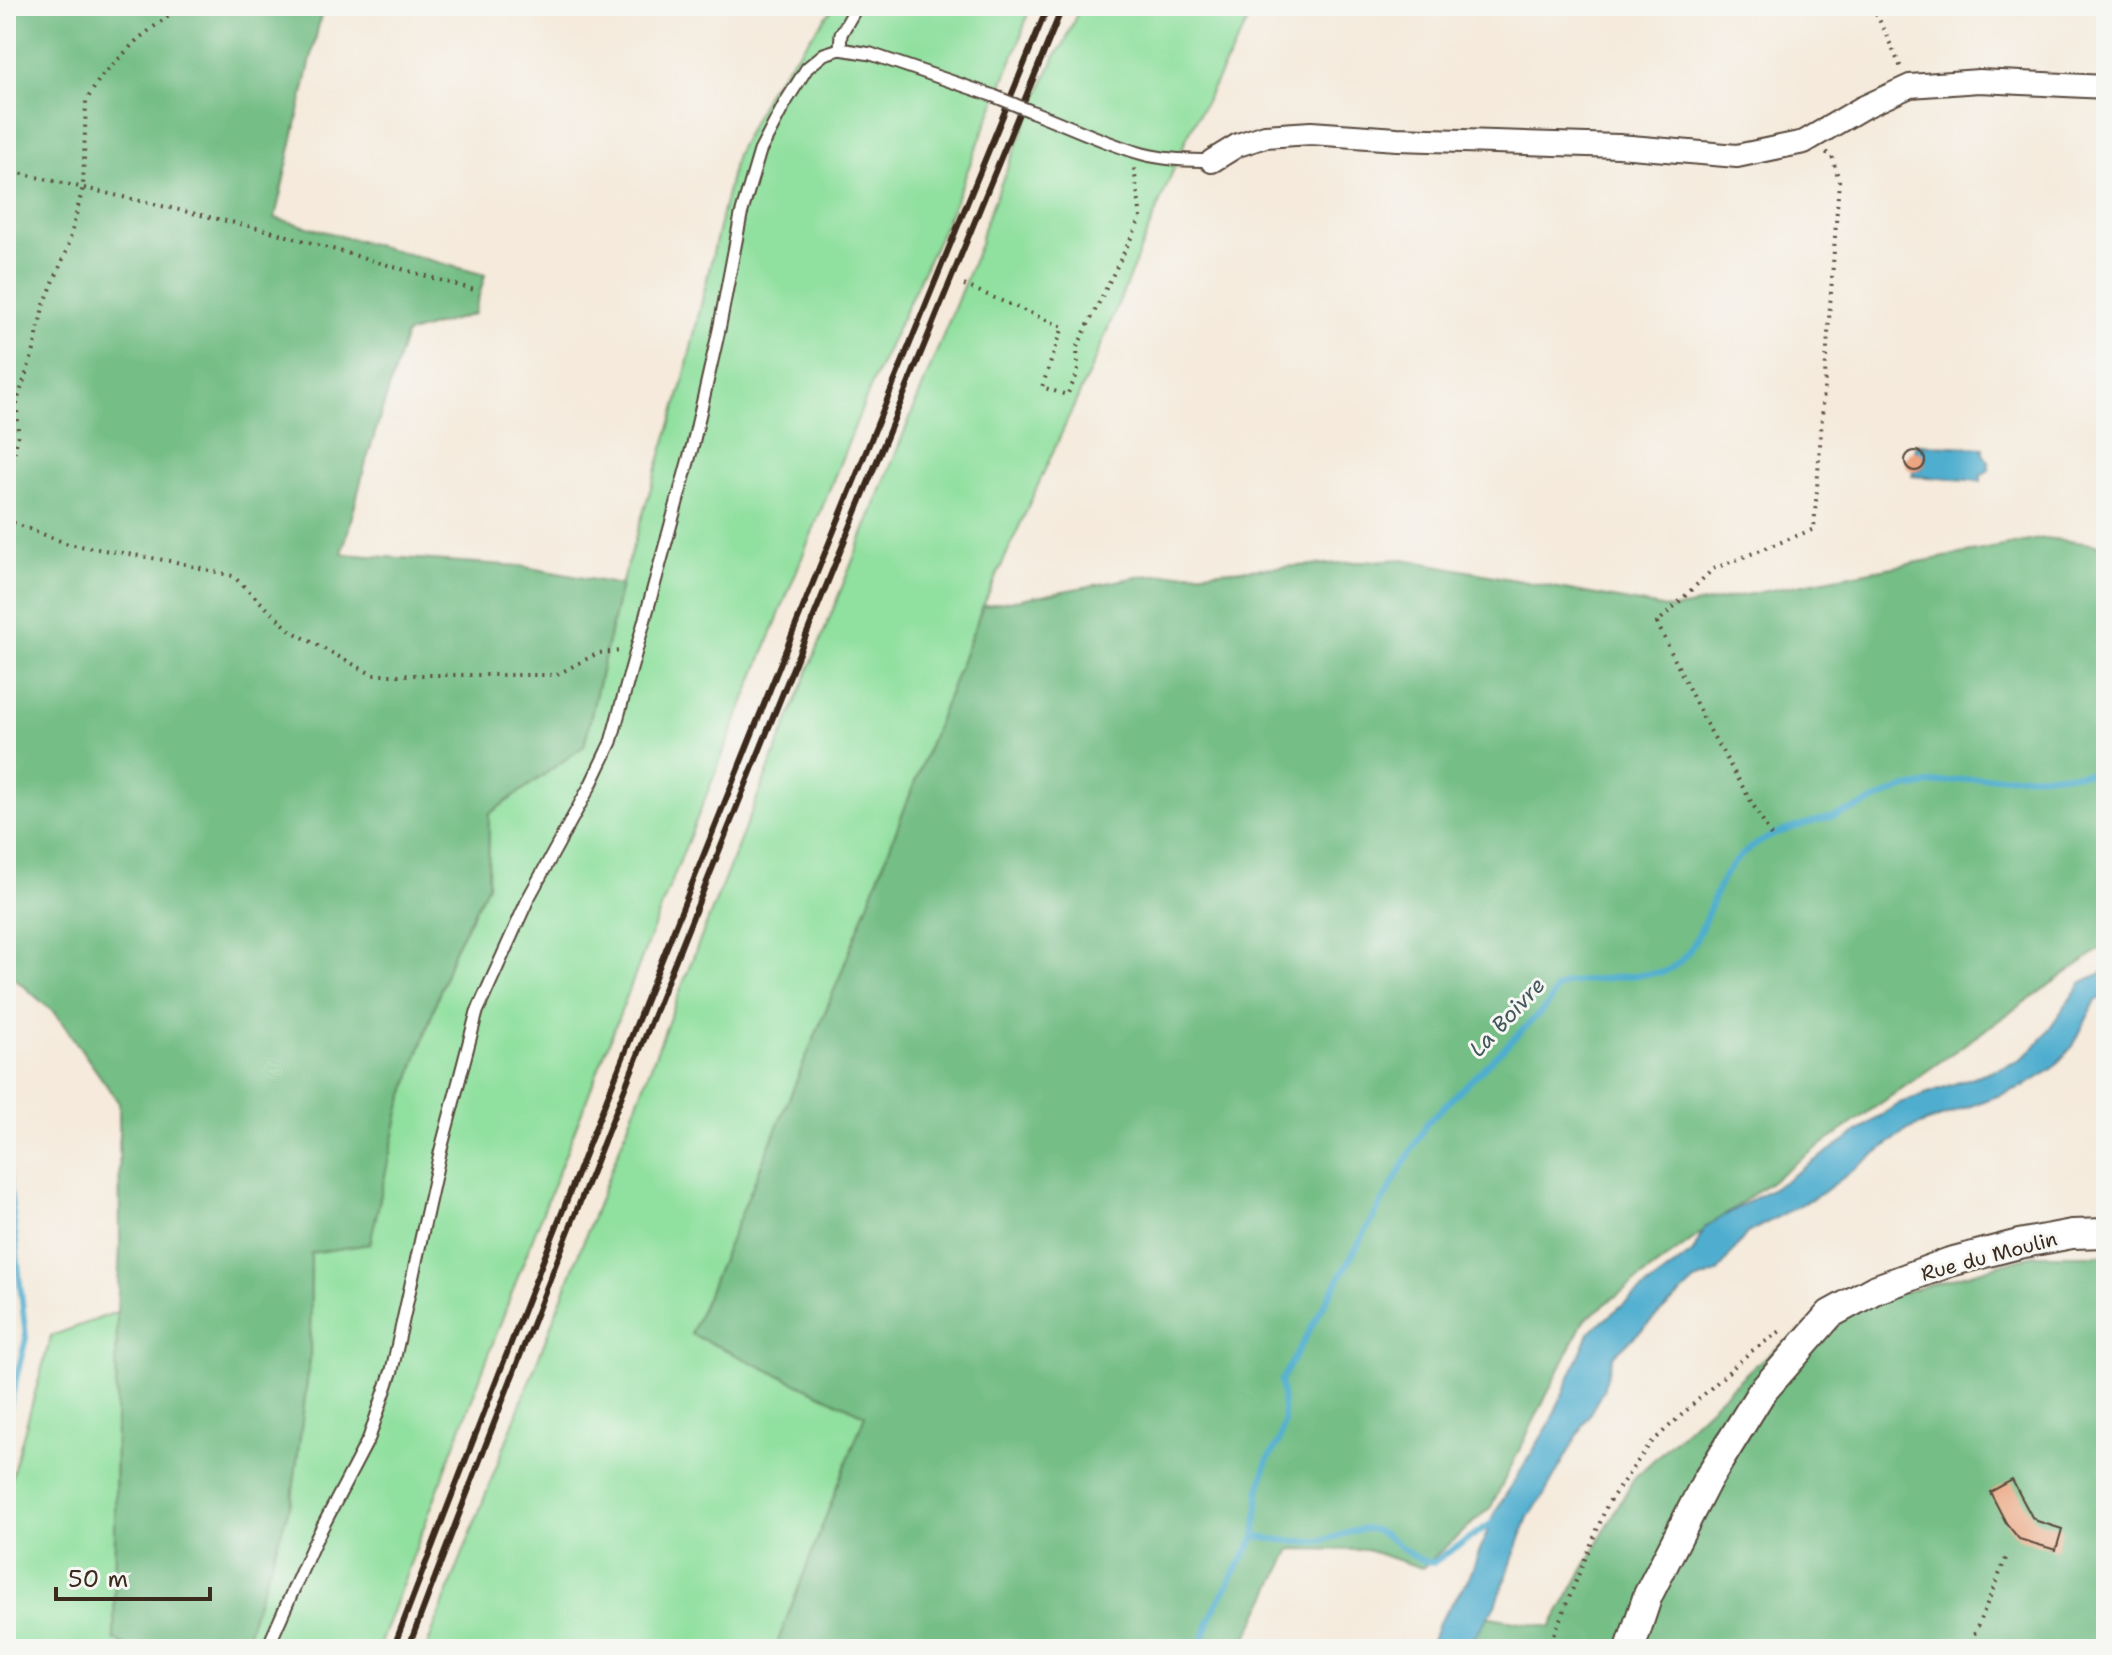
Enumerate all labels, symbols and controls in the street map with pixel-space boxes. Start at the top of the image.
water label: La Boivre [1463,971,1551,1063]
street label: Rue du Moulin [1918,1225,2060,1287]
scale bar [56,1551,210,1601]
text: 50 m [68,1563,128,1595]

